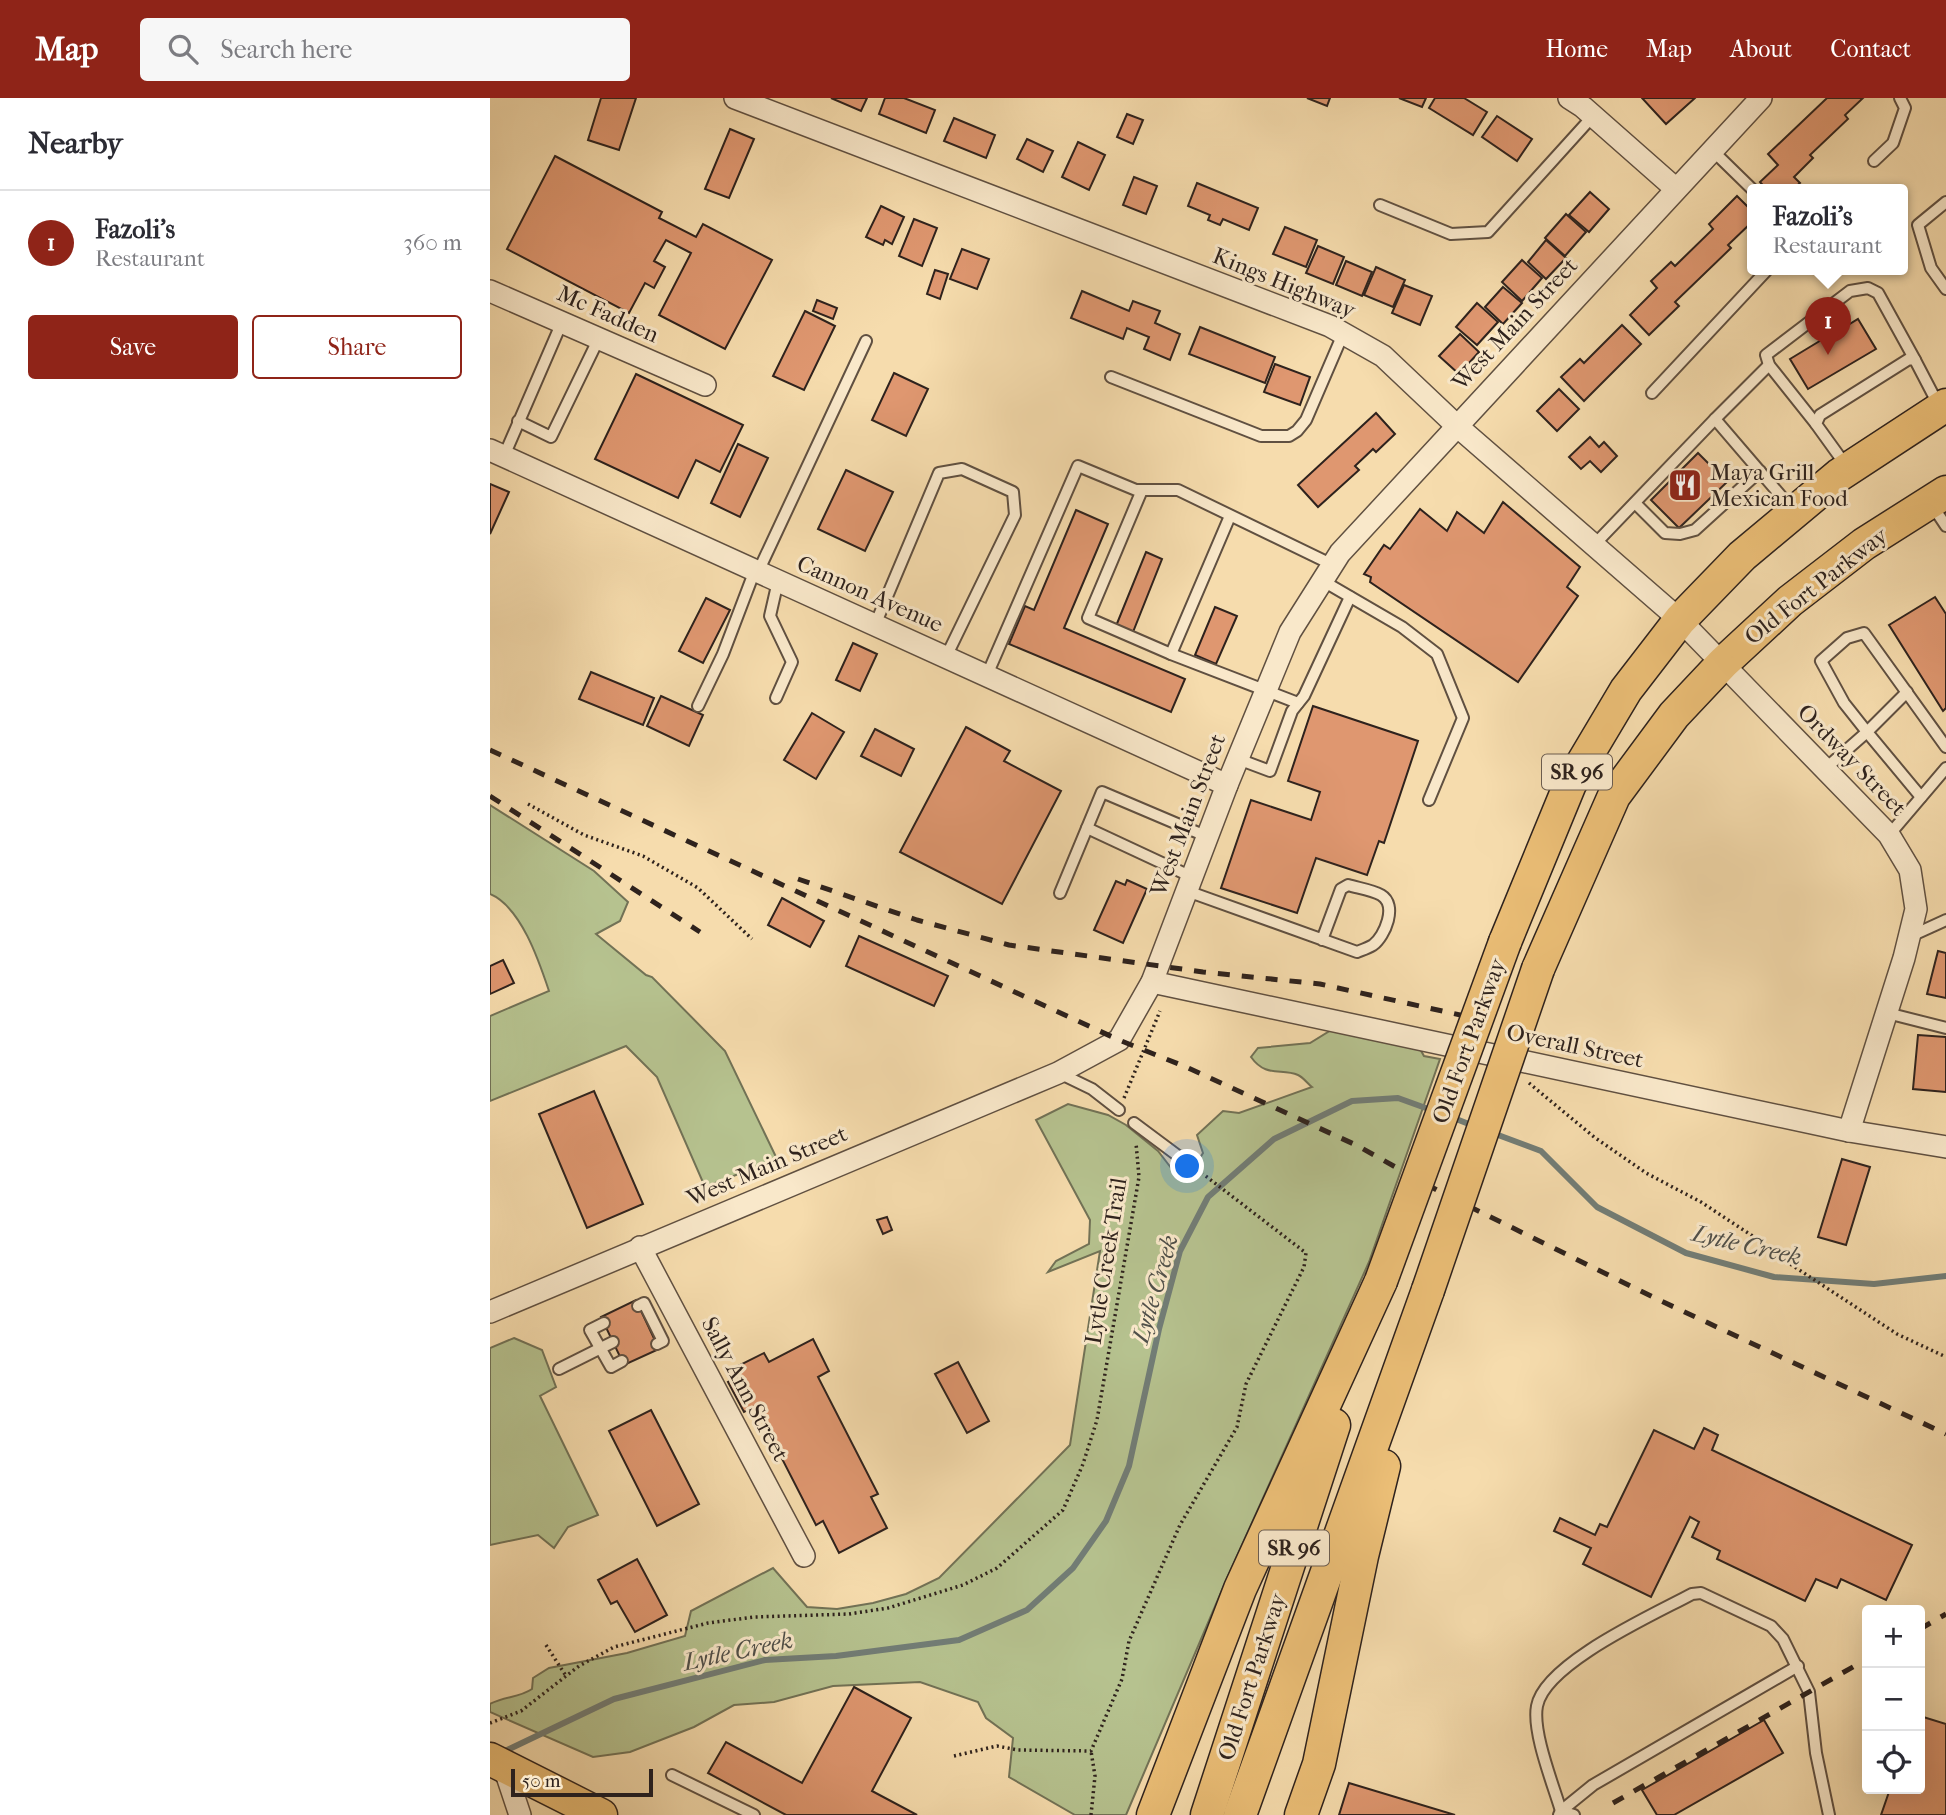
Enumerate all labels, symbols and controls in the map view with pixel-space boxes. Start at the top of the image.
search box [140,18,630,81]
text: Map [35,30,98,69]
icon: search [164,30,202,68]
text: Search here [220,34,352,65]
text: Home [1546,35,1608,63]
text: Map [1646,35,1692,63]
text: About [1730,35,1792,63]
text: Contact [1830,35,1911,63]
text: Nearby [28,126,123,161]
popup [1747,184,1908,275]
text: Fazoli's [1773,201,1853,232]
text: Fazoli's [95,214,175,245]
text: 1 [47,229,55,256]
text: 360 m [403,229,462,256]
text: Restaurant [1773,232,1882,259]
street label: Kings Highway [1209,242,1360,324]
text: Restaurant [95,245,205,272]
street label: West Main Street [1446,252,1583,397]
street label: Mc Fadden [553,280,664,349]
pin: 1 [1805,297,1851,355]
button: Save [28,315,238,379]
button: Share [252,315,462,379]
place label: Maya Grill Mexican Food [1710,459,1848,512]
restaurant icon: Maya Grill Mexican Food [1666,466,1704,504]
street label: Old Fort Parkway [1739,521,1893,650]
street label: Cannon Avenue [793,550,947,638]
street label: Ordway Street [1792,698,1912,822]
street label: West Main Street [1144,730,1231,901]
road number: SR 96 [1542,754,1612,790]
street label: Old Fort Parkway [1427,954,1512,1127]
street label: Overall Street [1504,1018,1646,1074]
street label: West Main Street [682,1120,851,1212]
your location [1170,1149,1204,1183]
street label: Lytle Creek Trail [1079,1175,1133,1346]
water label: Lytle Creek [1688,1218,1804,1271]
water label: Lytle Creek [1126,1232,1184,1348]
street label: Sally Ann Street [696,1312,794,1466]
road number: SR 96 [1259,1530,1329,1566]
street label: Old Fort Parkway [1212,1589,1292,1764]
map controls [1862,1605,1925,1794]
button: + [1862,1605,1925,1668]
water label: Lytle Creek [679,1626,795,1677]
button: − [1862,1668,1925,1731]
button: locate [1862,1731,1925,1794]
scale bar [511,1766,653,1798]
text: 50 m [522,1770,561,1792]

